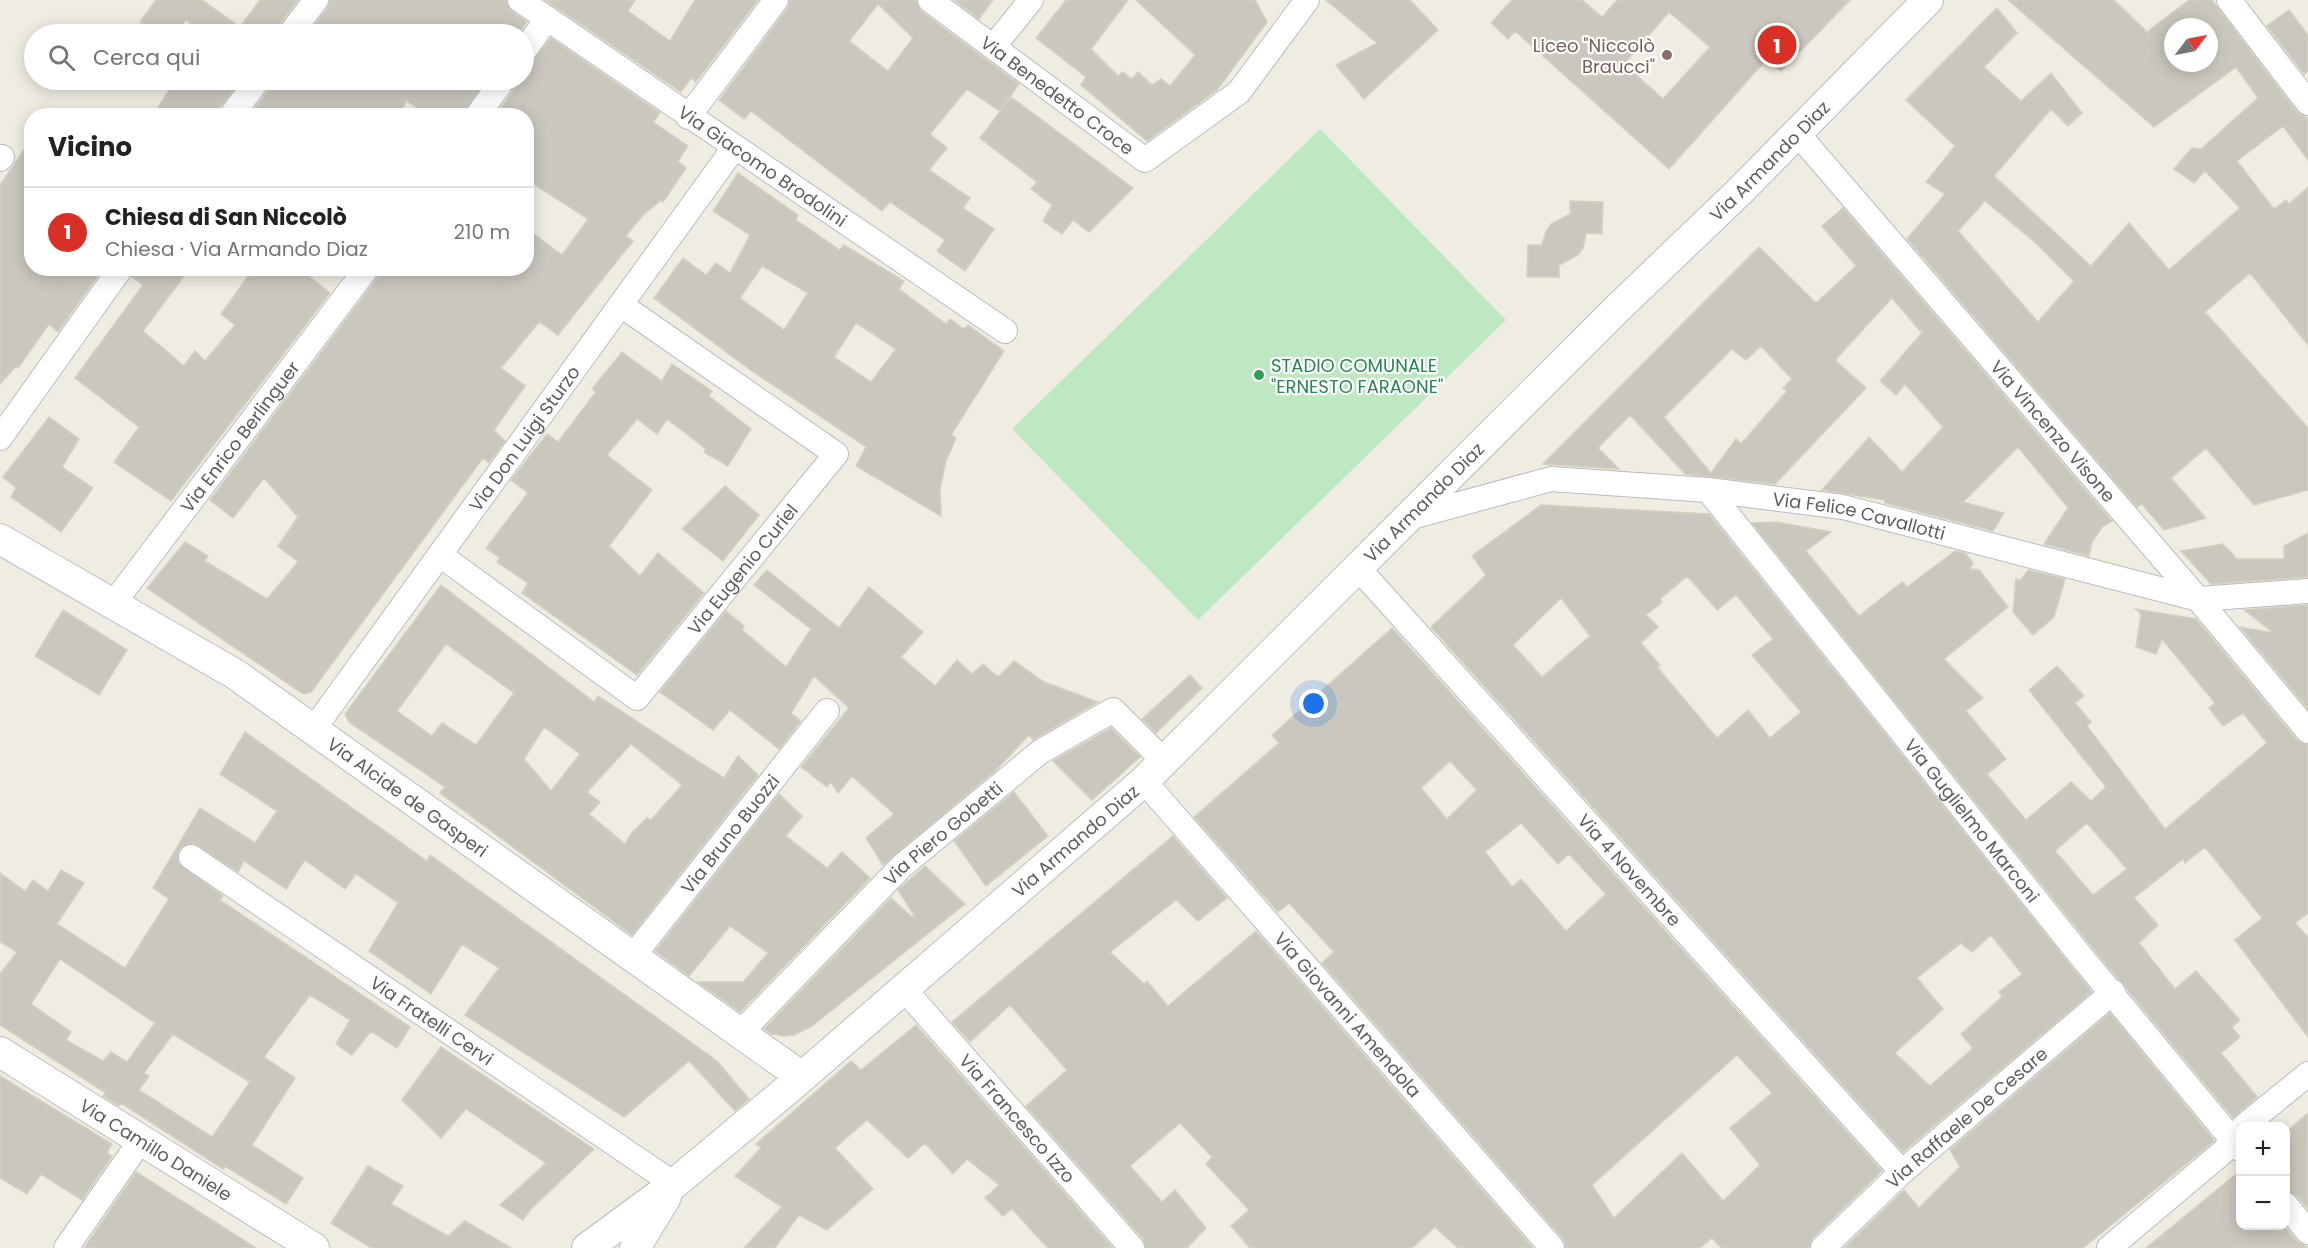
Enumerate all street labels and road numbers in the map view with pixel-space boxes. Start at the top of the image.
street label: Via Benedetto Croce [976,29,1139,160]
street label: Via Armando Diaz [1704,95,1835,226]
street label: Via Giacomo Brodolini [673,99,852,232]
street label: Via Vincenzo Visone [1985,354,2122,507]
street label: Via Enrico Berlinguer [174,355,305,517]
street label: Via Don Luigi Sturzo [463,360,585,516]
street label: Via Armando Diaz [1358,436,1489,568]
street label: Via Felice Cavallotti [1771,486,1948,546]
street label: Via Eugenio Curiel [681,498,803,640]
street label: Via Alcide de Gasperi [322,731,493,863]
street label: Via Guglielmo Marconi [1899,733,2046,908]
street label: Via Bruno Buozzi [675,769,785,899]
street label: Via Piero Gobetti [878,776,1008,891]
street label: Via Armando Diaz [1006,779,1144,903]
street label: Via 4 Novembre [1572,808,1687,931]
street label: Via Giovanni Amendola [1269,926,1427,1102]
street label: Via Fratelli Cervi [365,969,499,1071]
street label: Via Raffaele De Cesare [1880,1041,2053,1194]
street label: Via Francesco Izzo [954,1048,1081,1188]
street label: Via Camillo Daniele [75,1092,237,1207]

